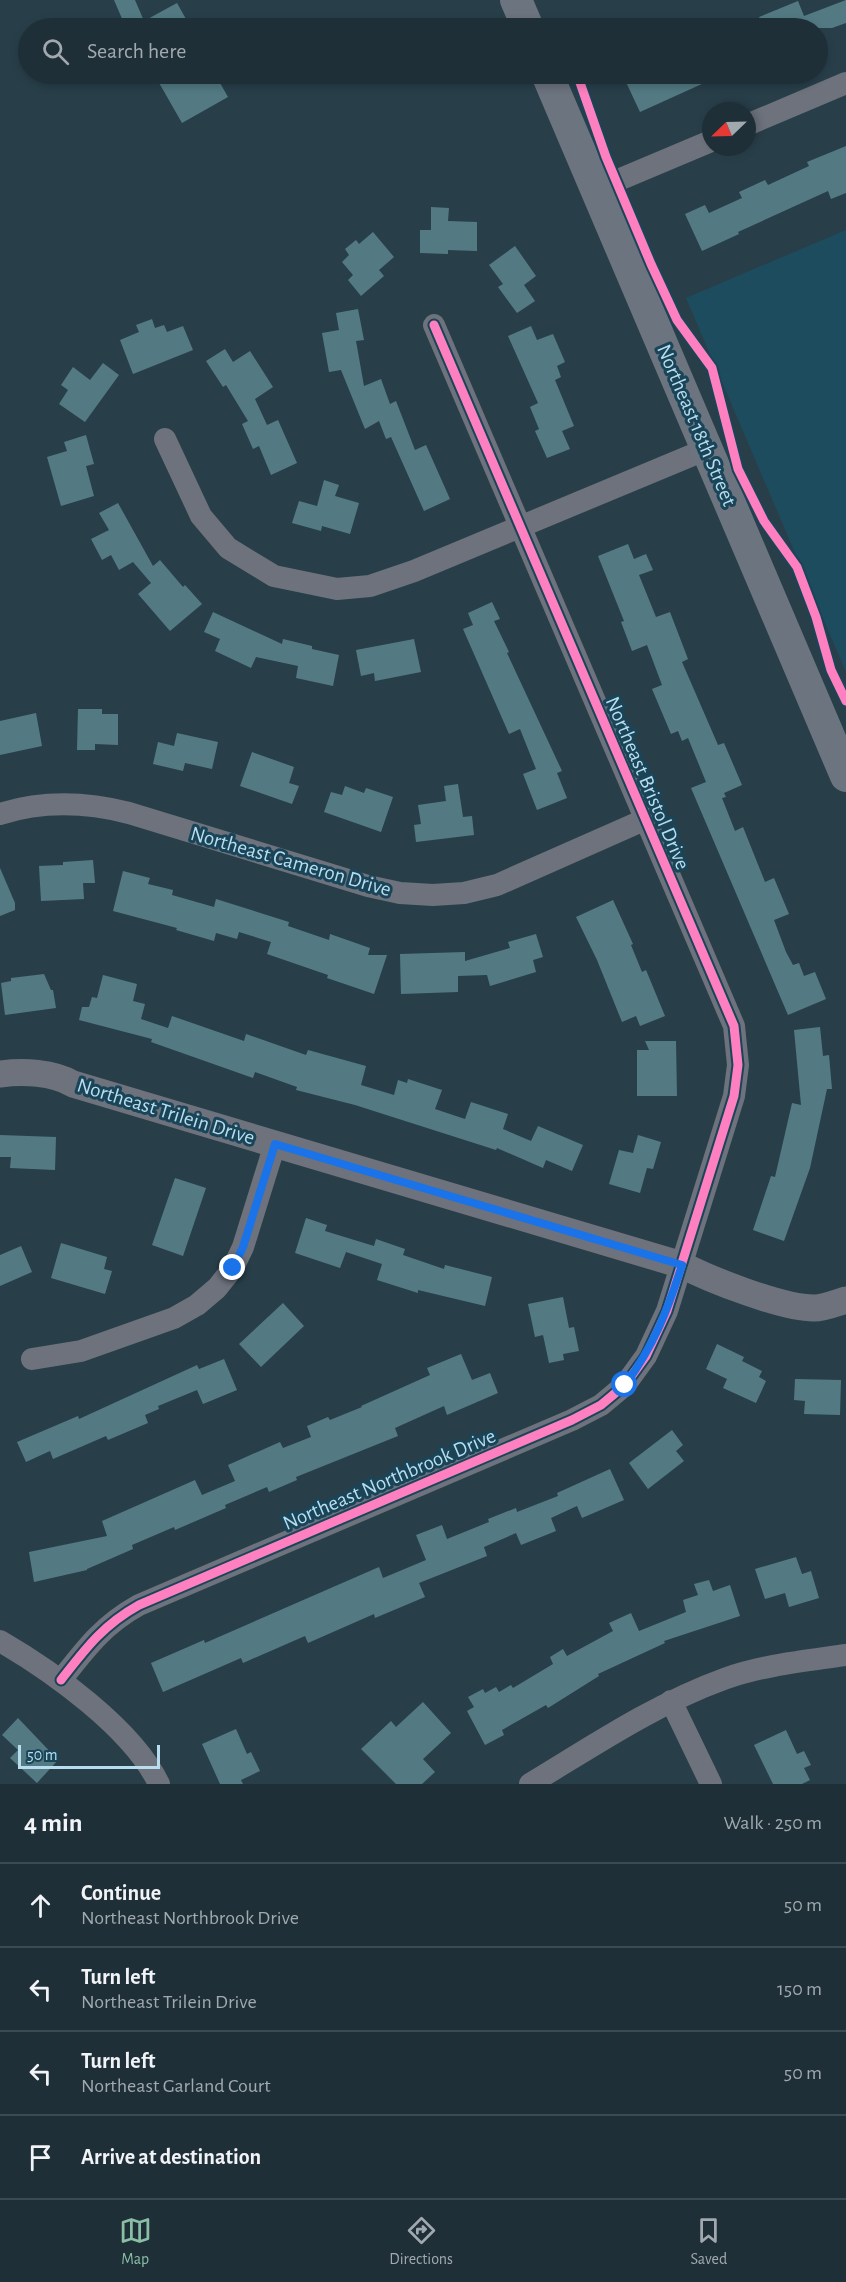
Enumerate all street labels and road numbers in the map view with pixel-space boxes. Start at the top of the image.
street label: Northeast 18th Street [653,341,740,509]
street label: Northeast Bristol Drive [602,694,693,873]
street label: Northeast Cameron Drive [188,823,393,900]
street label: Northeast Trilein Drive [75,1074,257,1148]
street label: Northeast Northbrook Drive [280,1425,499,1534]

